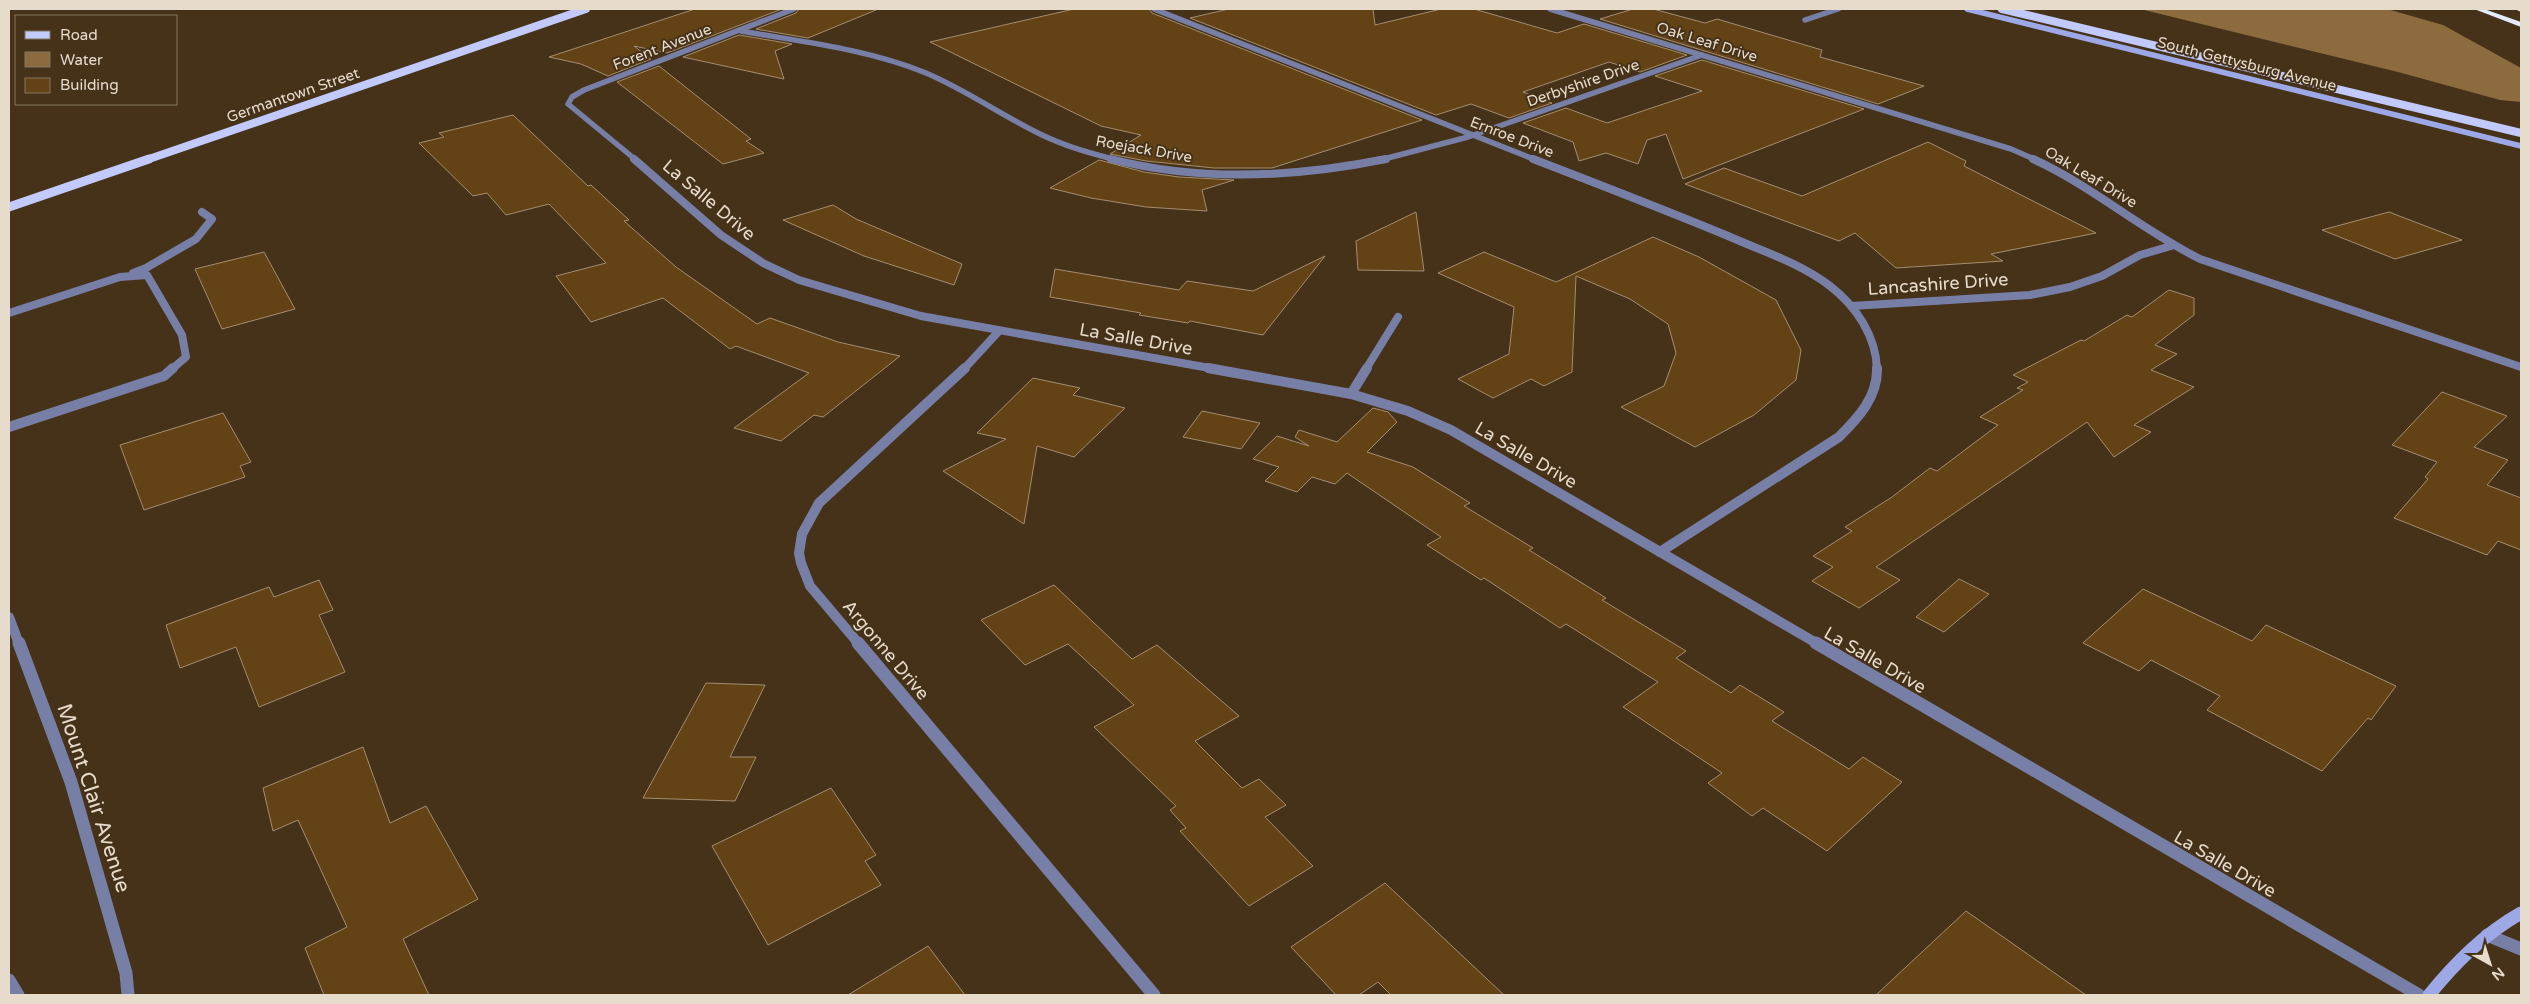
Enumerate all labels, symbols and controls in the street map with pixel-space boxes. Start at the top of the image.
legend [15,15,178,105]
street label: Oak Leaf Drive [1654,18,1760,66]
street label: Forent Avenue [610,20,714,74]
text: Road [60,26,98,44]
street label: South Gettysburg Avenue [2156,33,2338,95]
text: Water [60,51,103,69]
street label: Derbyshire Drive [1524,55,1642,111]
street label: Germantown Street [224,64,362,126]
text: Building [60,76,119,94]
street label: Ernroe Drive [1468,113,1556,161]
street label: Roejack Drive [1094,132,1194,166]
street label: Oak Leaf Drive [2042,142,2140,212]
street label: La Salle Drive [658,155,760,245]
street label: Lancashire Drive [1867,268,2009,300]
street label: La Salle Drive [1078,318,1194,360]
street label: La Salle Drive [1471,417,1581,493]
street label: Argonne Drive [838,596,934,704]
street label: La Salle Drive [1820,622,1930,698]
street label: Mount Clair Avenue [51,701,136,896]
street label: La Salle Drive [2170,826,2280,902]
north arrow [2465,939,2515,989]
text: N [2488,964,2508,984]

